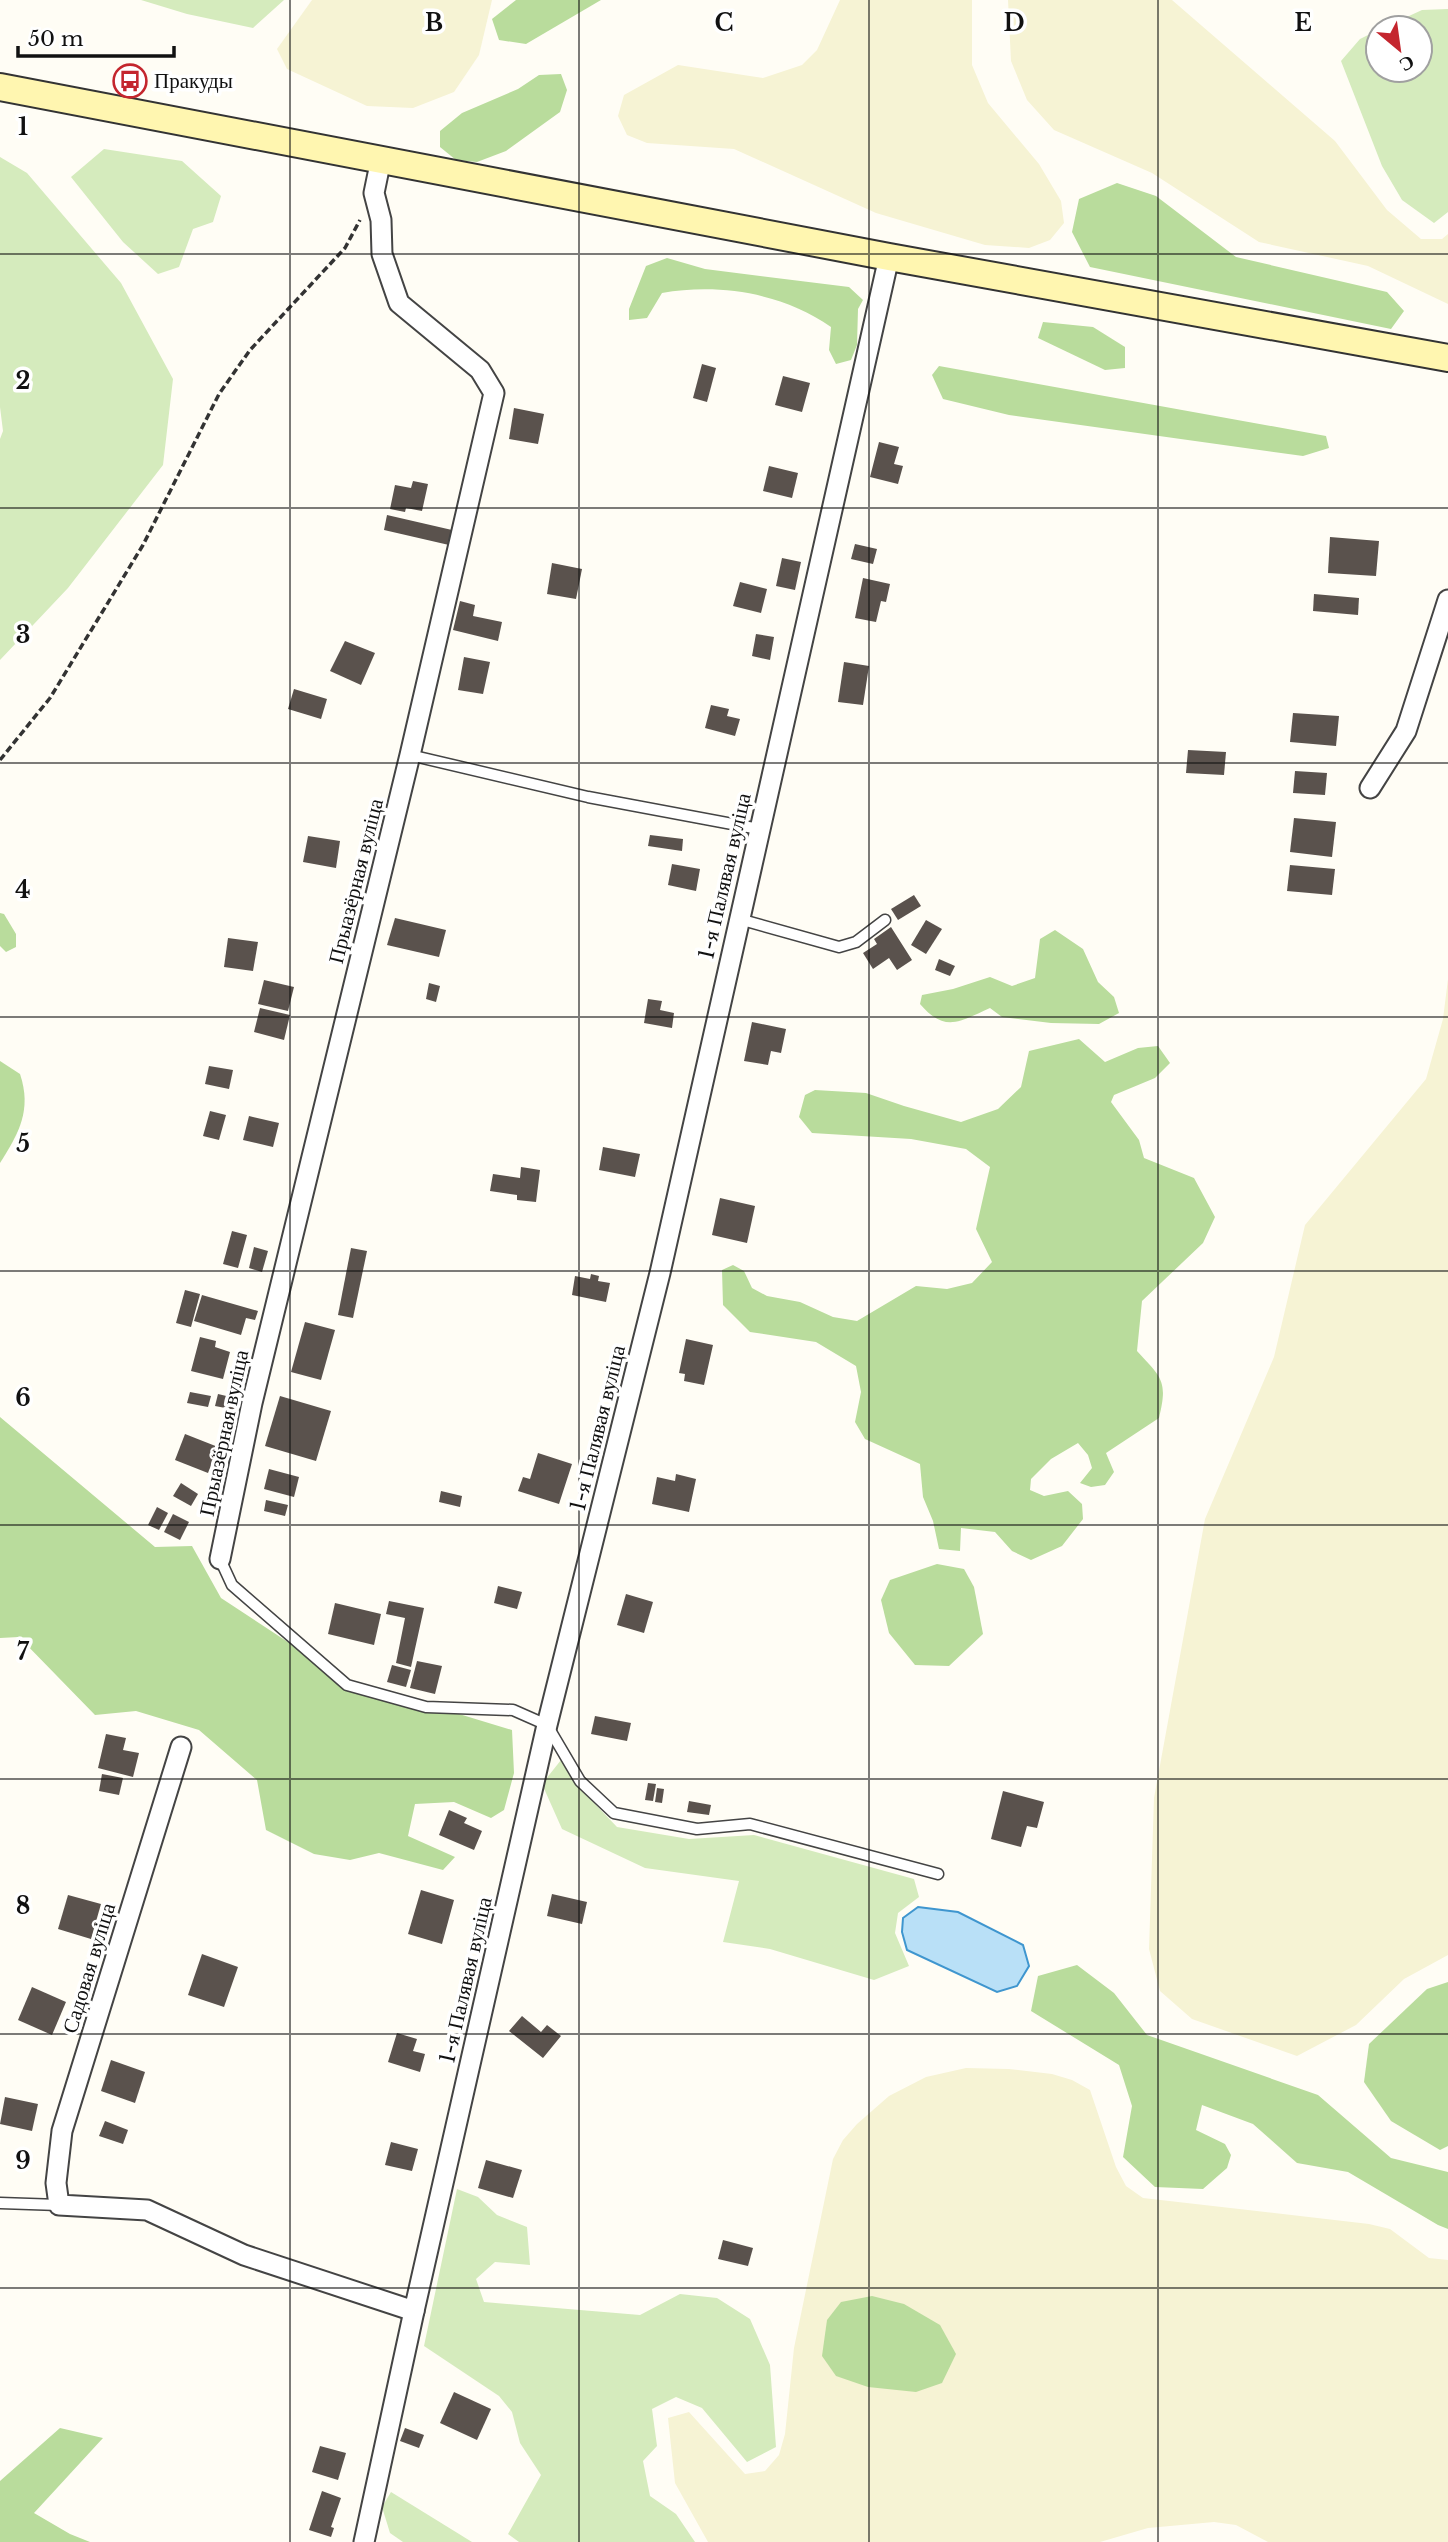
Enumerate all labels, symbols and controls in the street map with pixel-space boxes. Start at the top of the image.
text: B [425,9,443,37]
text: C [715,9,733,37]
text: D [1003,9,1025,37]
text: E [1294,9,1312,37]
scale bar [18,14,173,58]
north arrow [1364,14,1434,84]
text: 50 m [28,26,84,52]
text: С [1395,50,1419,77]
bus stop icon: Пракуды [111,62,149,100]
place label: Пракуды [154,68,233,94]
text: 1 [18,113,28,141]
text: 2 [16,367,30,395]
text: 3 [16,621,30,649]
street label: 1-я Палявая вуліца [693,790,757,962]
street label: Прыазёрная вуліца [323,795,389,966]
text: 4 [15,876,31,904]
text: 5 [16,1130,30,1158]
street label: 1-я Палявая вуліца [565,1342,631,1514]
street label: Прыазёрная вуліца [194,1347,254,1518]
text: 6 [15,1384,31,1412]
text: 7 [17,1638,30,1666]
text: 8 [16,1892,30,1920]
street label: 1-я Палявая вуліца [434,1894,498,2066]
street label: Садовая вуліца [57,1899,121,2036]
text: 9 [15,2147,31,2175]

